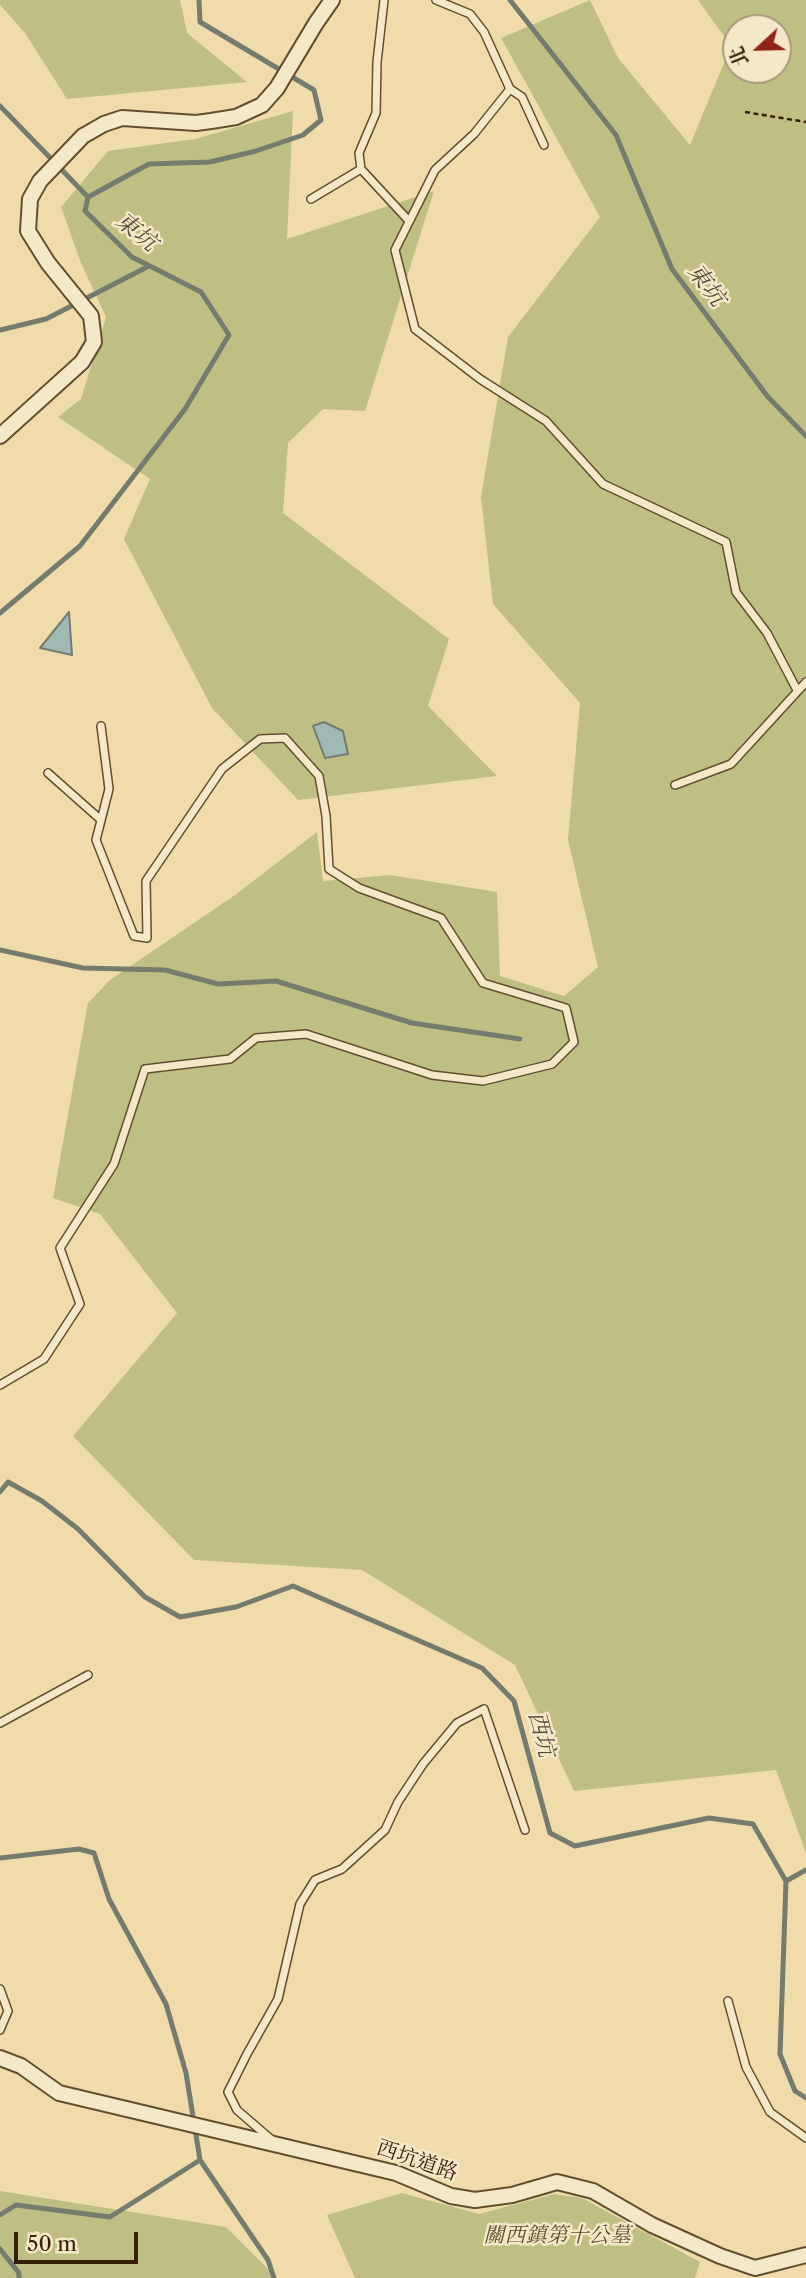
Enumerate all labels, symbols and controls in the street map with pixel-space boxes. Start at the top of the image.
north arrow [722,14,792,84]
text: 北 [725,43,753,69]
water label: 東坑 [109,207,163,257]
water label: 東坑 [681,258,731,312]
water label: 西坑 [522,1708,560,1760]
street label: 西坑道路 [373,2135,461,2187]
scale bar [18,2218,142,2262]
park label: 關西鎮第十公墓 [484,2223,630,2249]
text: 50 m [27,2231,77,2256]

